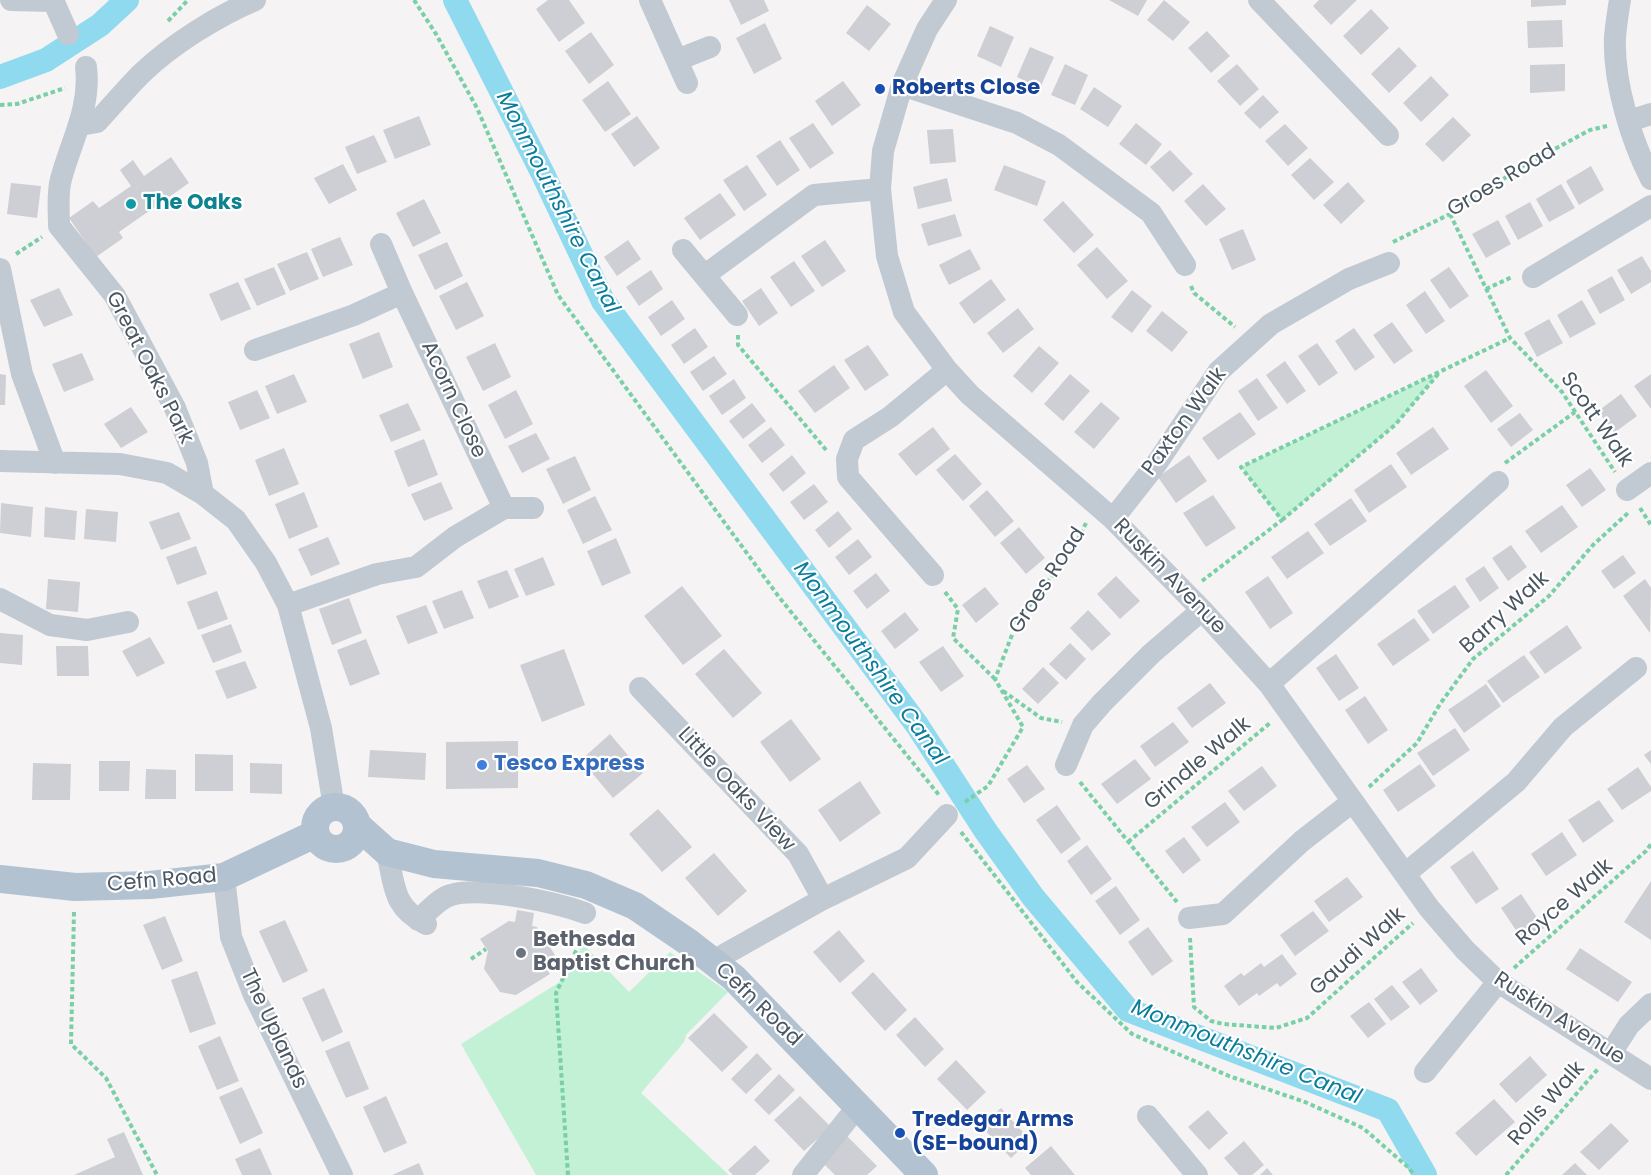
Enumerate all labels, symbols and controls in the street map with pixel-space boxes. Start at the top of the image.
place label: Roberts Close [892,76,1040,102]
marker: Roberts Close [873,82,887,96]
water label: Monmouthshire Canal [489,88,625,318]
street label: Groes Road [1443,139,1561,223]
place label: The Oaks [143,191,242,217]
marker: The Oaks [124,197,138,211]
street label: Great Oaks Park [100,288,198,448]
street label: Acorn Close [415,338,491,462]
street label: Paxton Walk [1137,363,1233,481]
street label: Scott Walk [1554,368,1638,472]
street label: Ruskin Avenue [1107,514,1231,640]
street label: Groes Road [1004,523,1092,639]
water label: Monmouthshire Canal [787,557,953,771]
street label: Barry Walk [1455,567,1555,659]
street label: Grindle Walk [1140,712,1256,816]
street label: Little Oaks View [672,723,800,857]
place label: Tesco Express [494,752,645,778]
marker: Tesco Express [475,758,489,772]
street label: Royce Walk [1511,854,1619,952]
street label: Cefn Road [106,864,218,898]
street label: Gaudi Walk [1305,903,1411,1001]
place label: Bethesda Baptist Church [533,928,695,978]
marker: Bethesda Baptist Church [514,946,528,960]
street label: Cefn Road [710,958,806,1052]
street label: The Uplands [234,965,312,1093]
street label: Ruskin Avenue [1489,967,1629,1071]
water label: Monmouthshire Canal [1127,995,1365,1111]
street label: Rolls Walk [1503,1057,1591,1151]
place label: Tredegar Arms (SE-bound) [912,1108,1074,1158]
marker: Tredegar Arms (SE-bound) [893,1126,907,1140]

